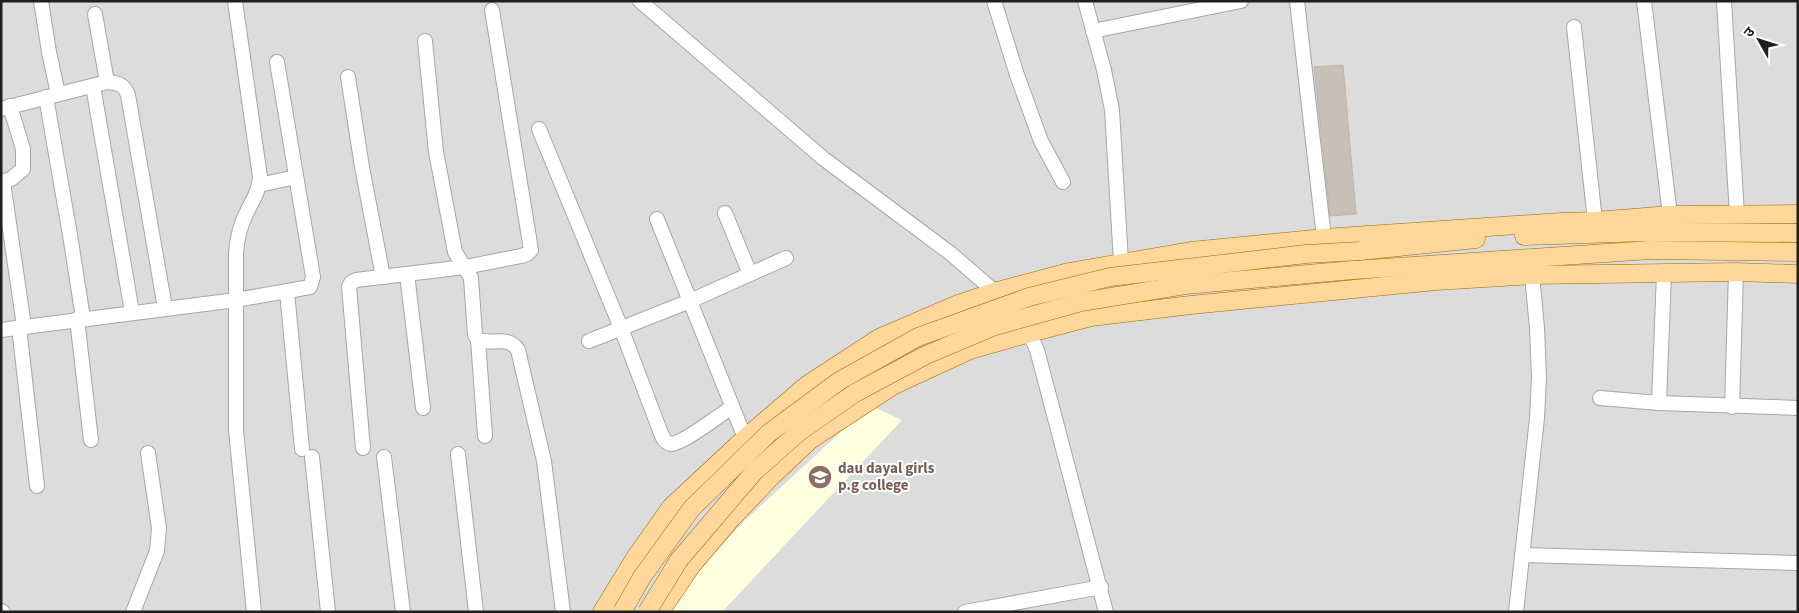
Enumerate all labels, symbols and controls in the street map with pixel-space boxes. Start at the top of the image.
north arrow [1734,15,1784,65]
text: उ [1739,22,1761,42]
place label: dau dayal girls p.g college [838,458,935,496]
school or university icon: dau dayal girls p.g college [807,464,833,490]

